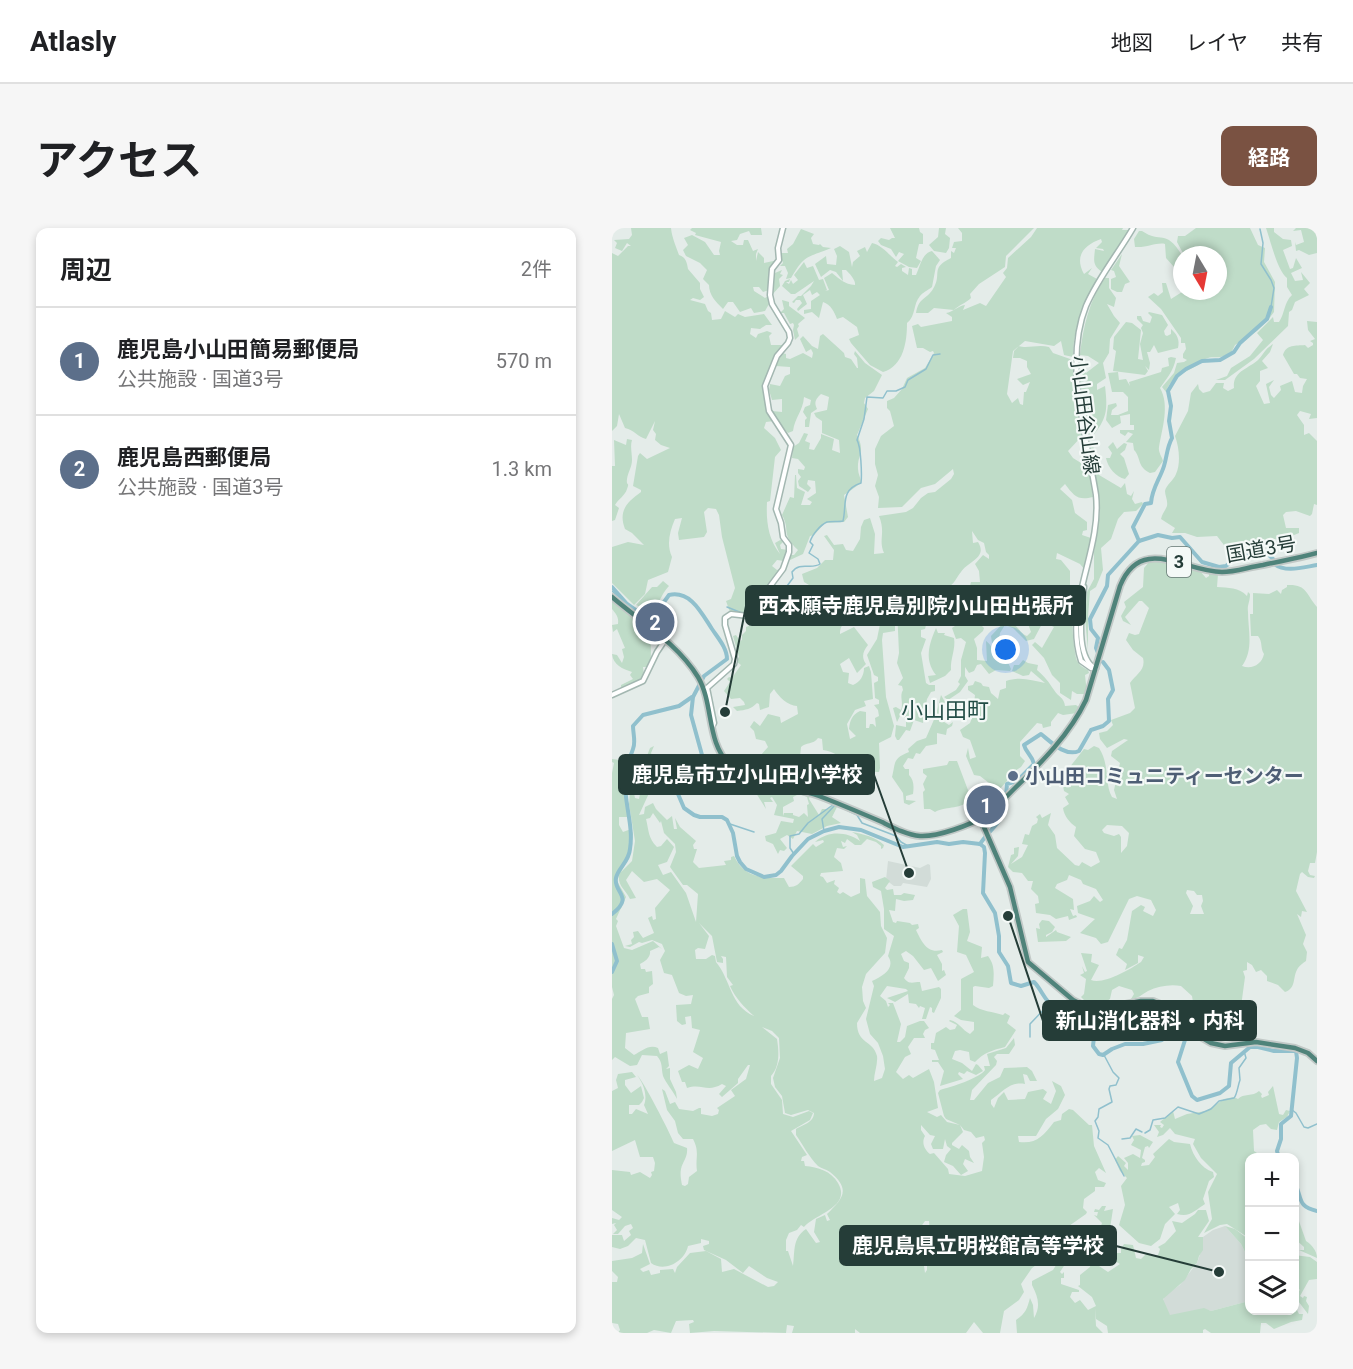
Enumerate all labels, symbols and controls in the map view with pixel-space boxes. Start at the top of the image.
text: Atlasly [30,25,116,58]
text: 地図 [1111,31,1153,55]
text: レイヤ [1186,31,1248,55]
text: 共有 [1281,31,1323,55]
button: 経路 [1221,126,1317,186]
text: アクセス [36,136,202,185]
north arrow [1173,246,1227,300]
text: 周辺 [60,255,112,285]
text: 2件 [521,257,552,281]
text: 鹿児島小山田簡易郵便局 [117,337,359,362]
text: 1 [74,349,85,373]
text: 570 m [496,349,552,373]
street label: 小山田谷山線 [1066,354,1104,476]
text: 公共施設 · 国道3号 [117,367,283,391]
text: 鹿児島西郵便局 [117,445,271,470]
text: 2 [74,457,85,481]
text: 1.3 km [492,457,552,481]
text: 公共施設 · 国道3号 [117,475,283,499]
street label: 国道3号 [1224,531,1298,567]
road number: 3 [1167,547,1191,577]
callout: 西本願寺鹿児島別院小山田出張所 [746,586,1085,625]
text: 西本願寺鹿児島別院小山田出張所 [759,594,1074,618]
pin: 2 [636,600,675,644]
your location [991,635,1020,664]
district label: 小山田町 [901,698,989,723]
callout: 鹿児島市立小山田小学校 [619,755,874,794]
text: 鹿児島市立小山田小学校 [632,763,863,787]
place label: 小山田コミュニティーセンター [1025,764,1304,788]
marker: 小山田コミュニティーセンター [1006,769,1020,783]
pin: 1 [966,782,1006,828]
callout: 新山消化器科・内科 [1043,1001,1256,1040]
text: 新山消化器科・内科 [1056,1009,1245,1033]
map controls [1245,1153,1299,1315]
button: + [1245,1153,1299,1207]
button: − [1245,1207,1299,1261]
callout: 鹿児島県立明桜館高等学校 [840,1226,1116,1265]
text: 鹿児島県立明桜館高等学校 [852,1234,1104,1258]
button: layers [1245,1261,1299,1315]

